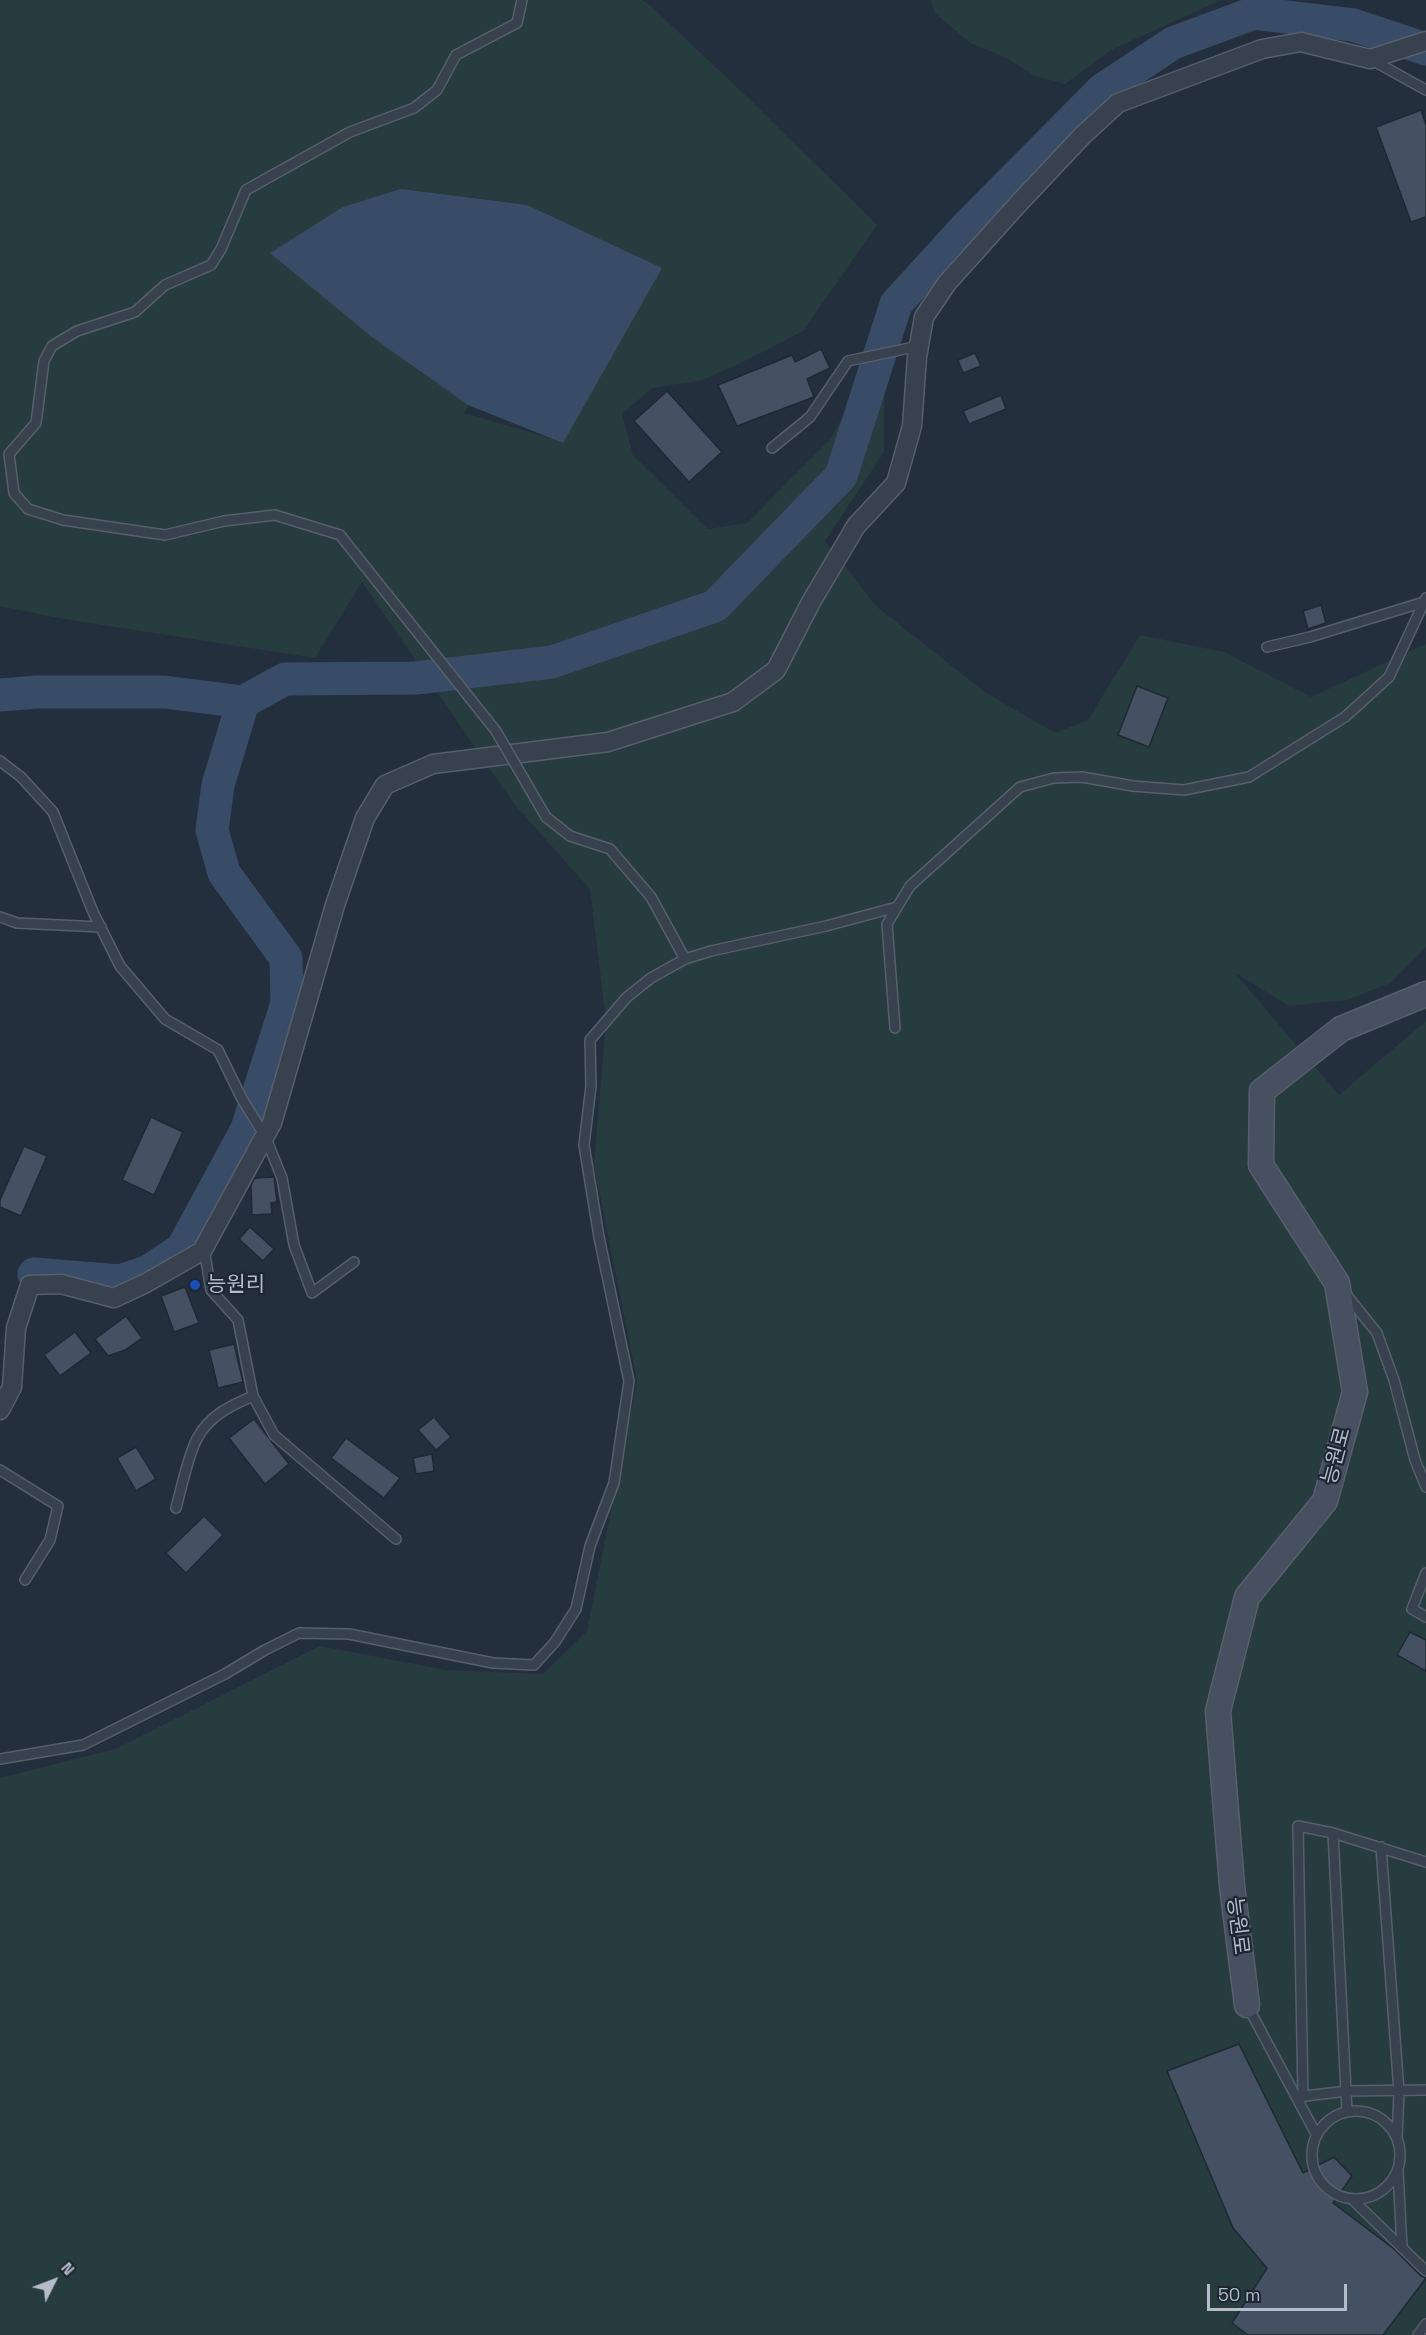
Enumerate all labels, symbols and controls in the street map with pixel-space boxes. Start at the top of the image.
place label: 능원리 [207,1272,265,1298]
marker: 능원리 [188,1278,202,1292]
street label: 능원로 [1317,1425,1357,1487]
street label: 능원로 [1221,1896,1253,1956]
north arrow [24,2251,84,2311]
text: N [56,2258,79,2280]
scale bar [1210,2272,1350,2310]
text: 50 m [1218,2283,1260,2306]

